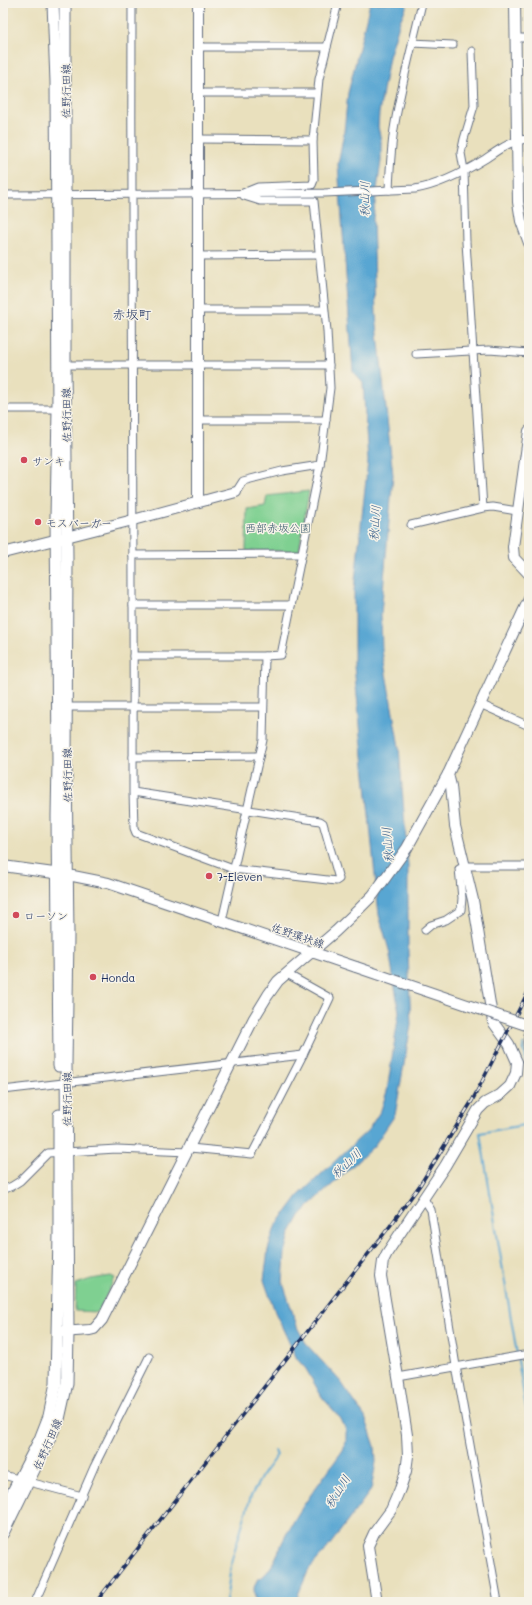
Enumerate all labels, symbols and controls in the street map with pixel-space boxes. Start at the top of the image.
street label: 佐野行田線 [58,64,73,119]
water label: 秋山川 [356,181,372,217]
district label: 赤坂町 [112,305,152,322]
street label: 佐野行田線 [58,387,74,443]
place label: サンキ [32,453,65,468]
marker: サンキ [19,455,29,465]
water label: 秋山川 [365,504,383,542]
place label: モスバーガー [46,515,112,530]
marker: モスバーガー [33,517,43,527]
park label: 西部赤坂公園 [245,520,311,535]
street label: 佐野行田線 [59,747,75,803]
water label: 秋山川 [377,826,397,864]
place label: 7-Eleven [217,869,262,884]
marker: 7-Eleven [204,871,214,881]
place label: ローソン [24,908,68,923]
marker: ローソン [11,910,21,920]
street label: 佐野環状線 [270,919,326,951]
place label: Honda [101,970,135,985]
marker: Honda [88,972,98,982]
street label: 佐野行田線 [59,1072,74,1127]
water label: 秋山川 [327,1145,365,1181]
street label: 佐野行田線 [29,1416,65,1472]
water label: 秋山川 [321,1471,353,1511]

